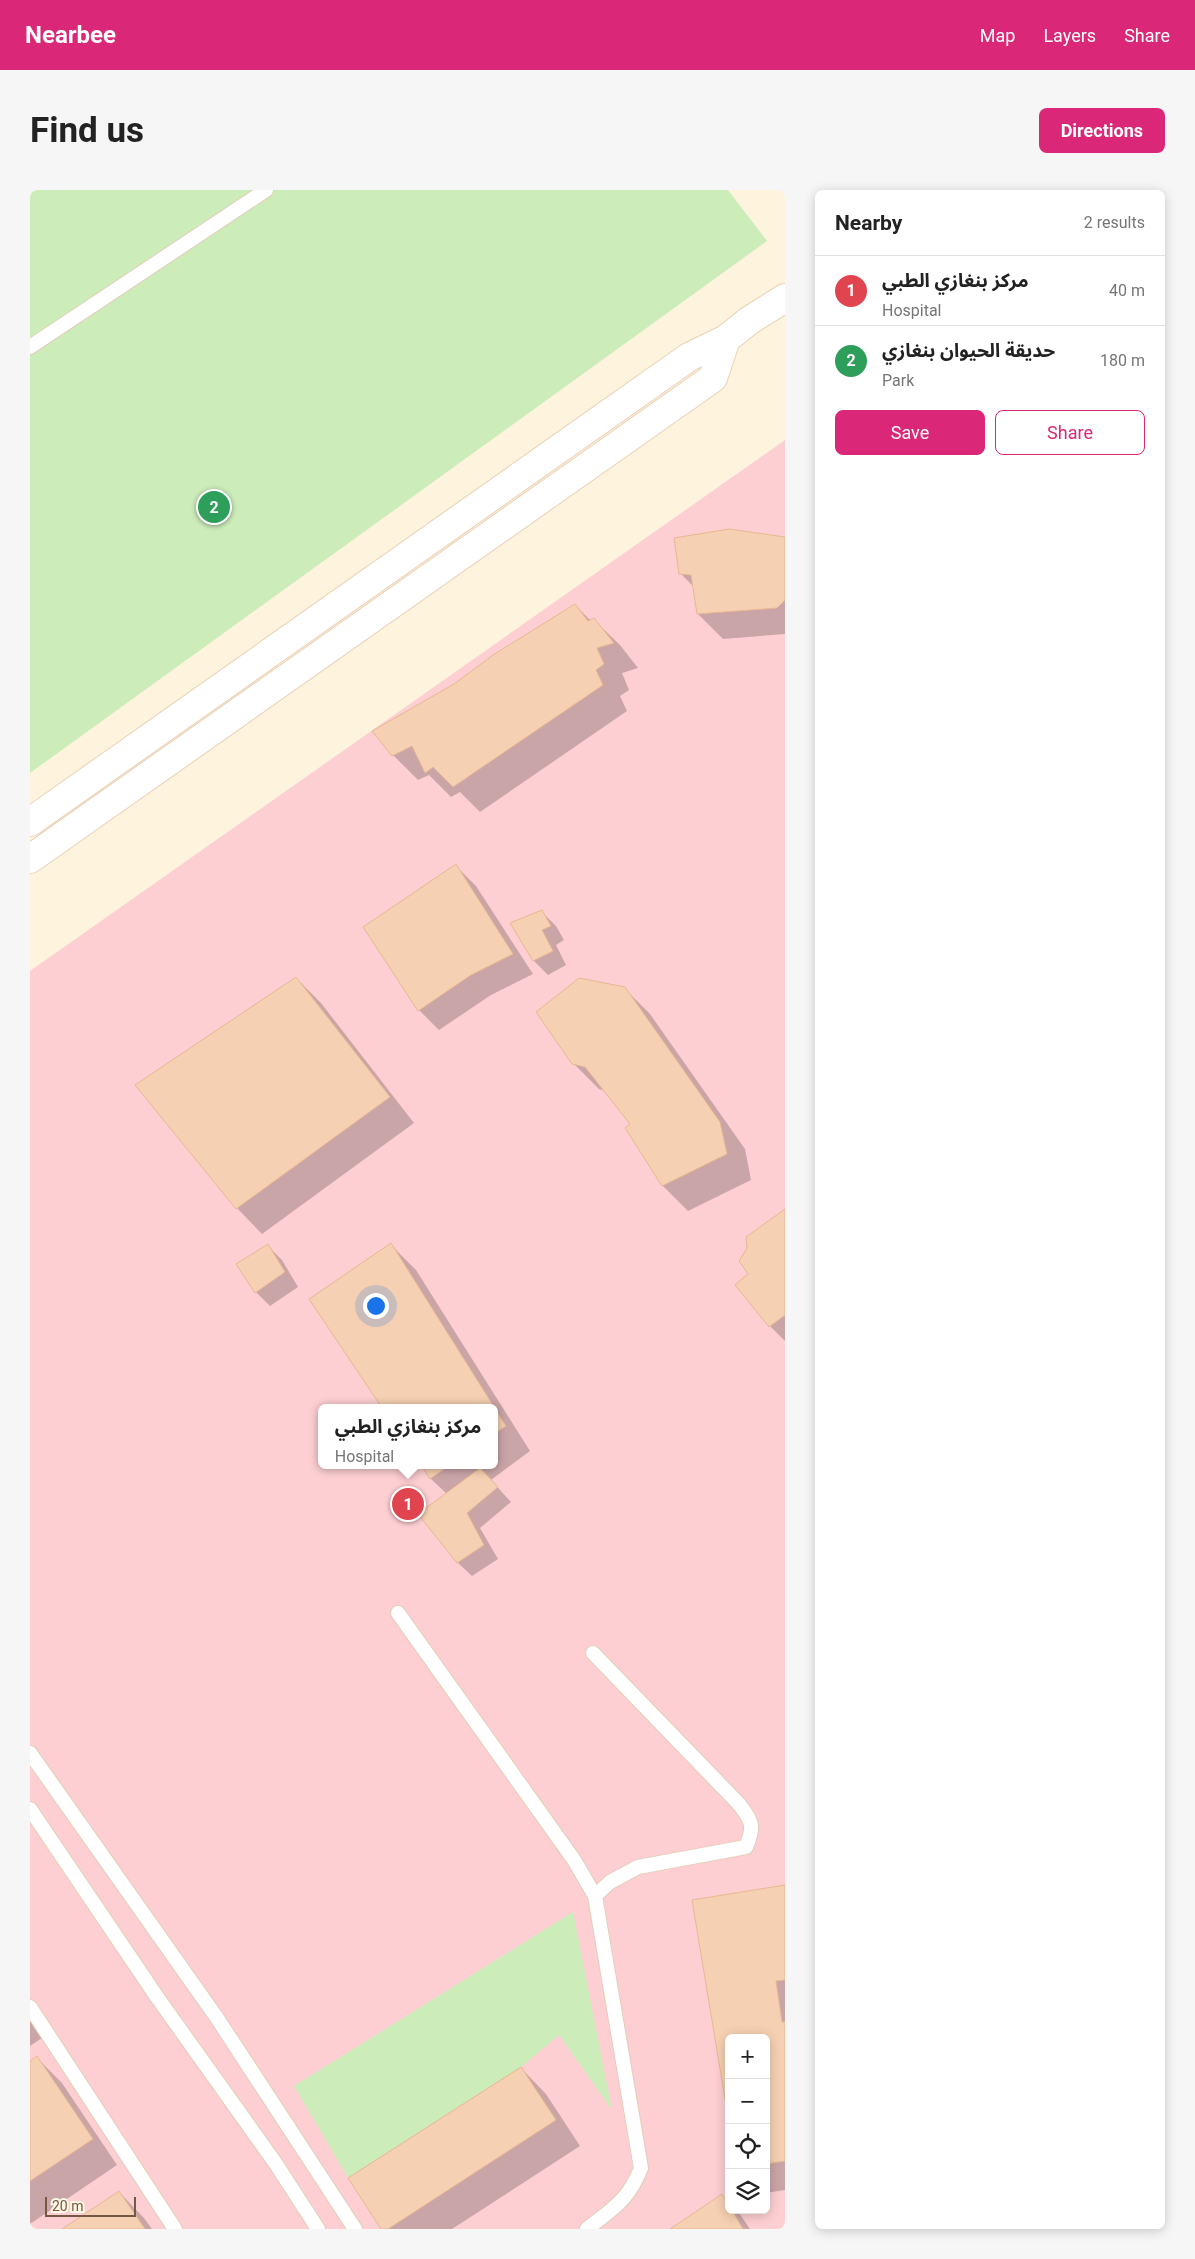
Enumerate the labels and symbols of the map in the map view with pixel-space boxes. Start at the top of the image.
pin: 2 [198,488,230,526]
your location [363,1293,389,1319]
pin: 1 [392,1485,424,1523]
scale bar [45,2194,136,2217]

